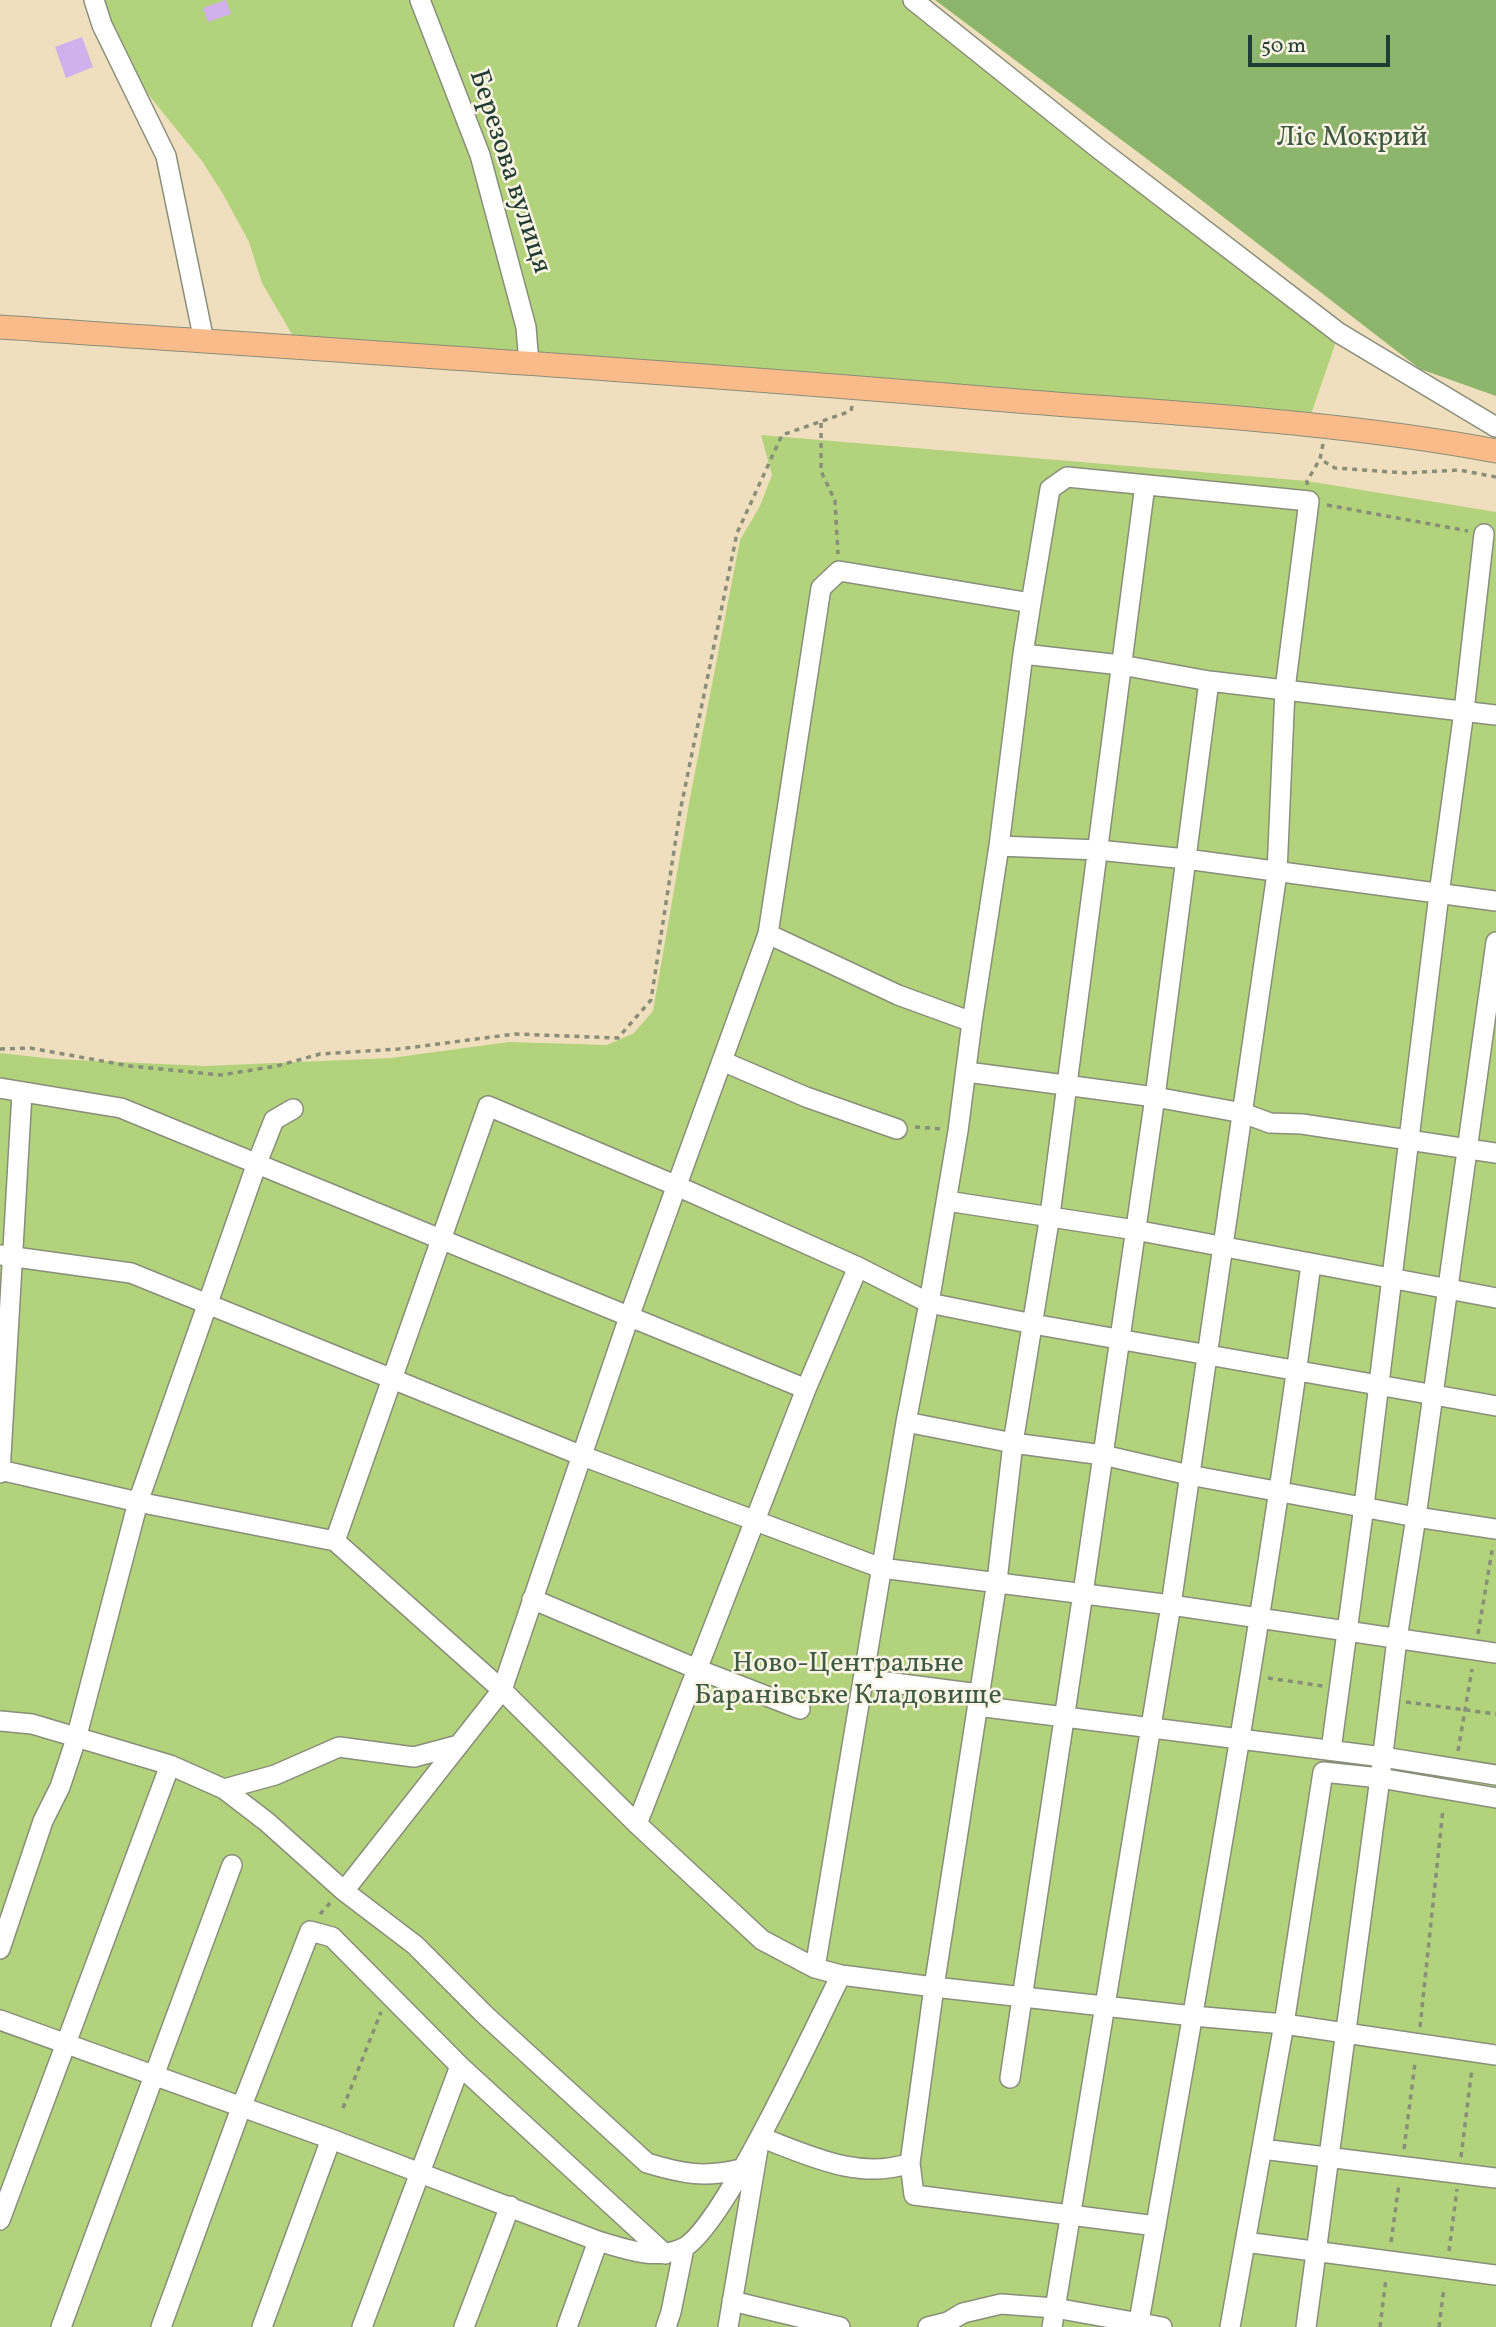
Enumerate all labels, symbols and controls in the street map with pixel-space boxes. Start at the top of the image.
scale bar [1251,21,1393,65]
text: 50 m [1261,32,1306,61]
street label: Березова вулиця [459,66,557,278]
park label: Ліс Мокрий [1277,123,1427,157]
park label: Ново-Центральне Баранівське Кладовище [694,1649,1002,1715]

